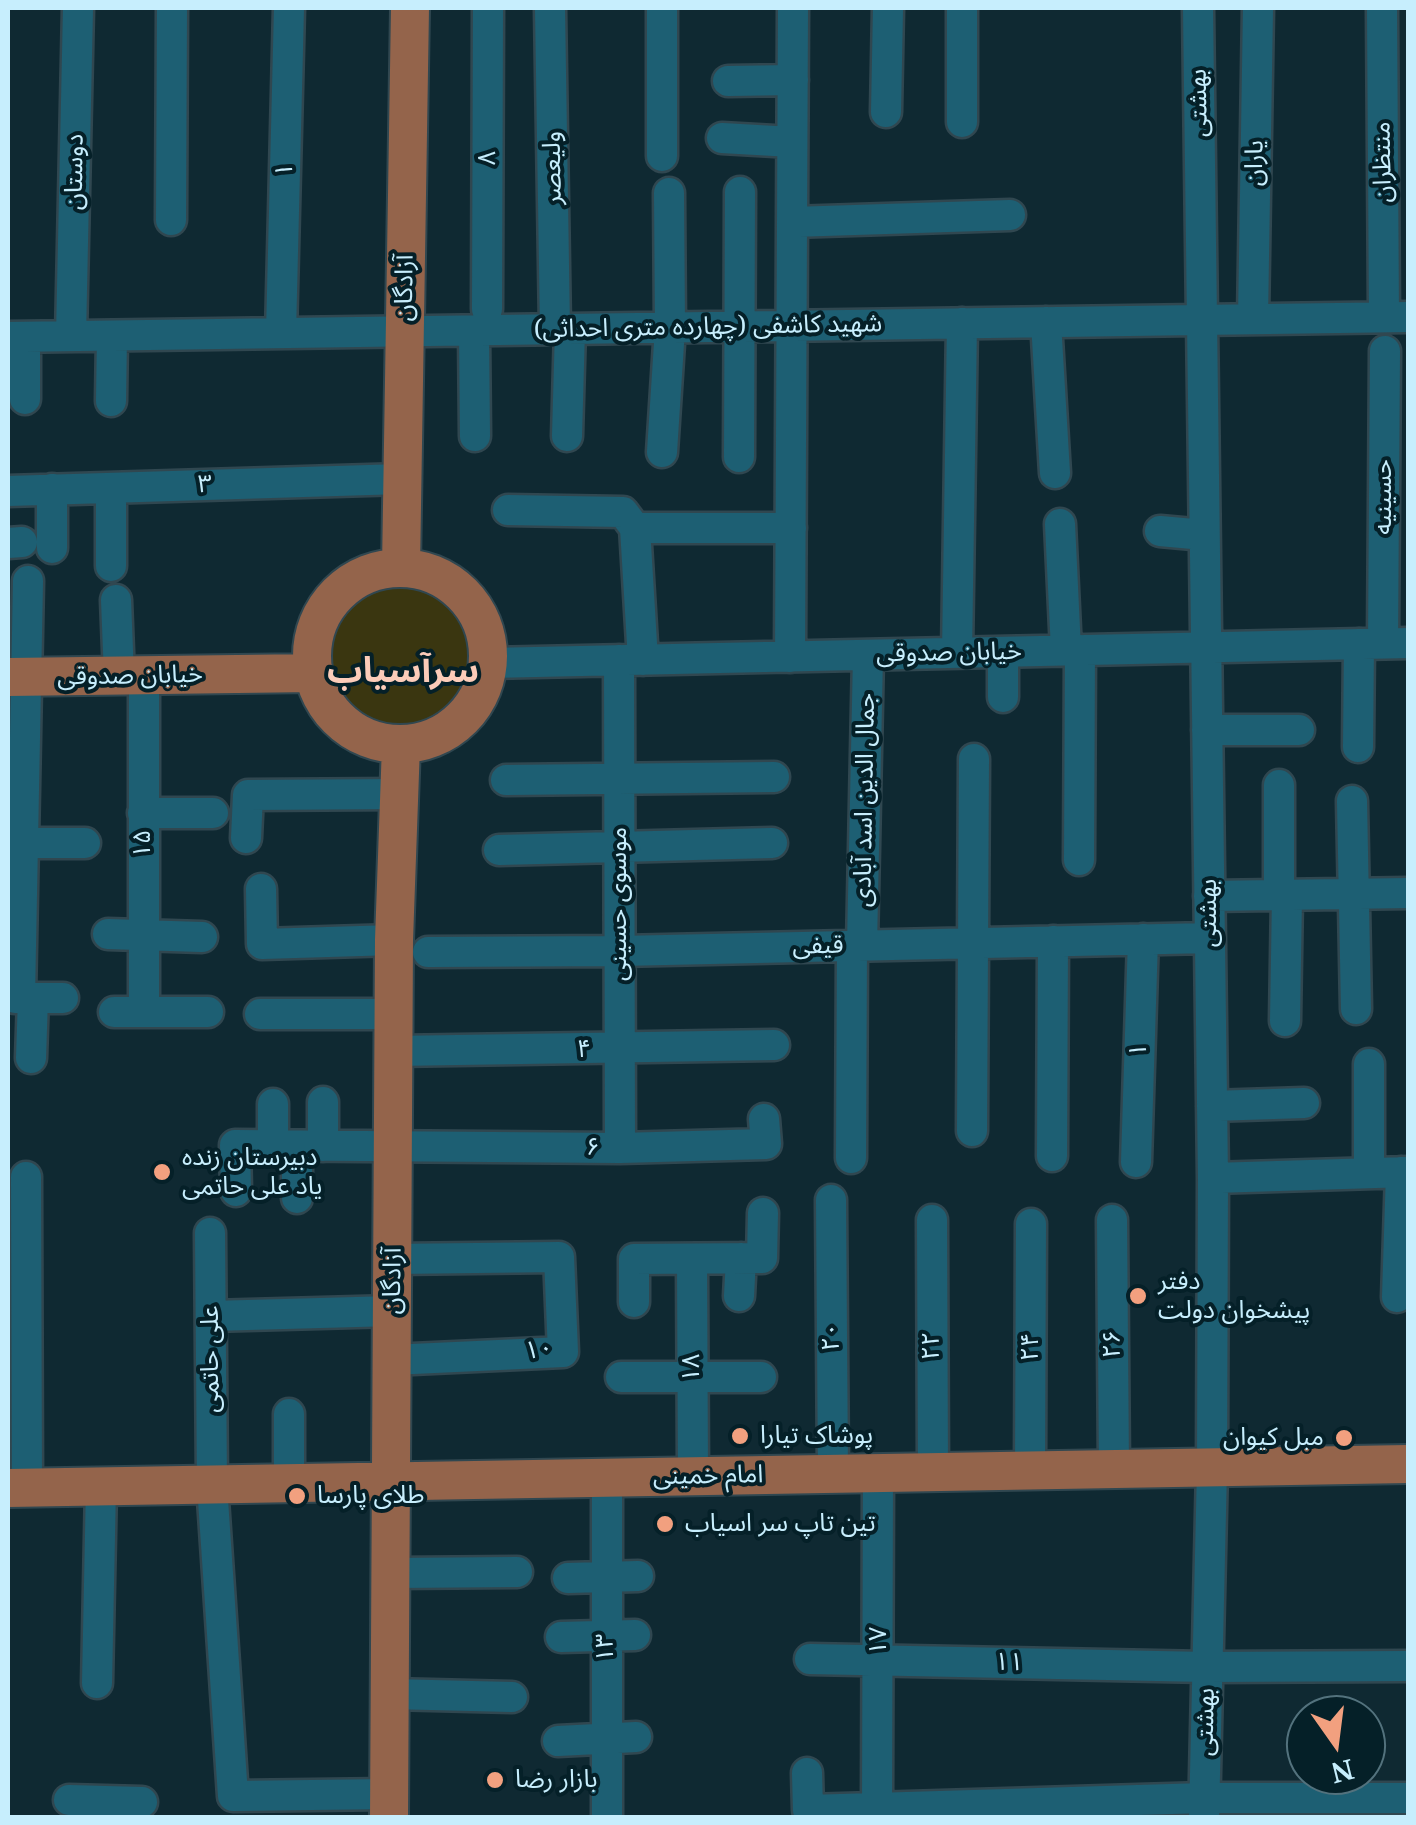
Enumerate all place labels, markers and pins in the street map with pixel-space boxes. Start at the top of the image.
place label: دبیرستان زنده یاد علی حاتمی [182,1143,322,1202]
marker: دبیرستان زنده یاد علی حاتمی [151,1161,173,1183]
place label: دفتر پیشخوان دولت [1158,1267,1310,1326]
marker: دفتر پیشخوان دولت [1127,1285,1149,1307]
place label: پوشاک تیارا [760,1421,873,1451]
place label: مبل کیوان [1223,1423,1324,1453]
marker: پوشاک تیارا [729,1425,751,1447]
marker: مبل کیوان [1333,1427,1355,1449]
place label: طلای پارسا [317,1481,424,1511]
marker: طلای پارسا [286,1485,308,1507]
place label: تین تاپ سر اسیاب [685,1509,876,1539]
marker: تین تاپ سر اسیاب [654,1513,676,1535]
place label: بازار رضا [515,1765,597,1795]
marker: بازار رضا [484,1769,506,1791]

